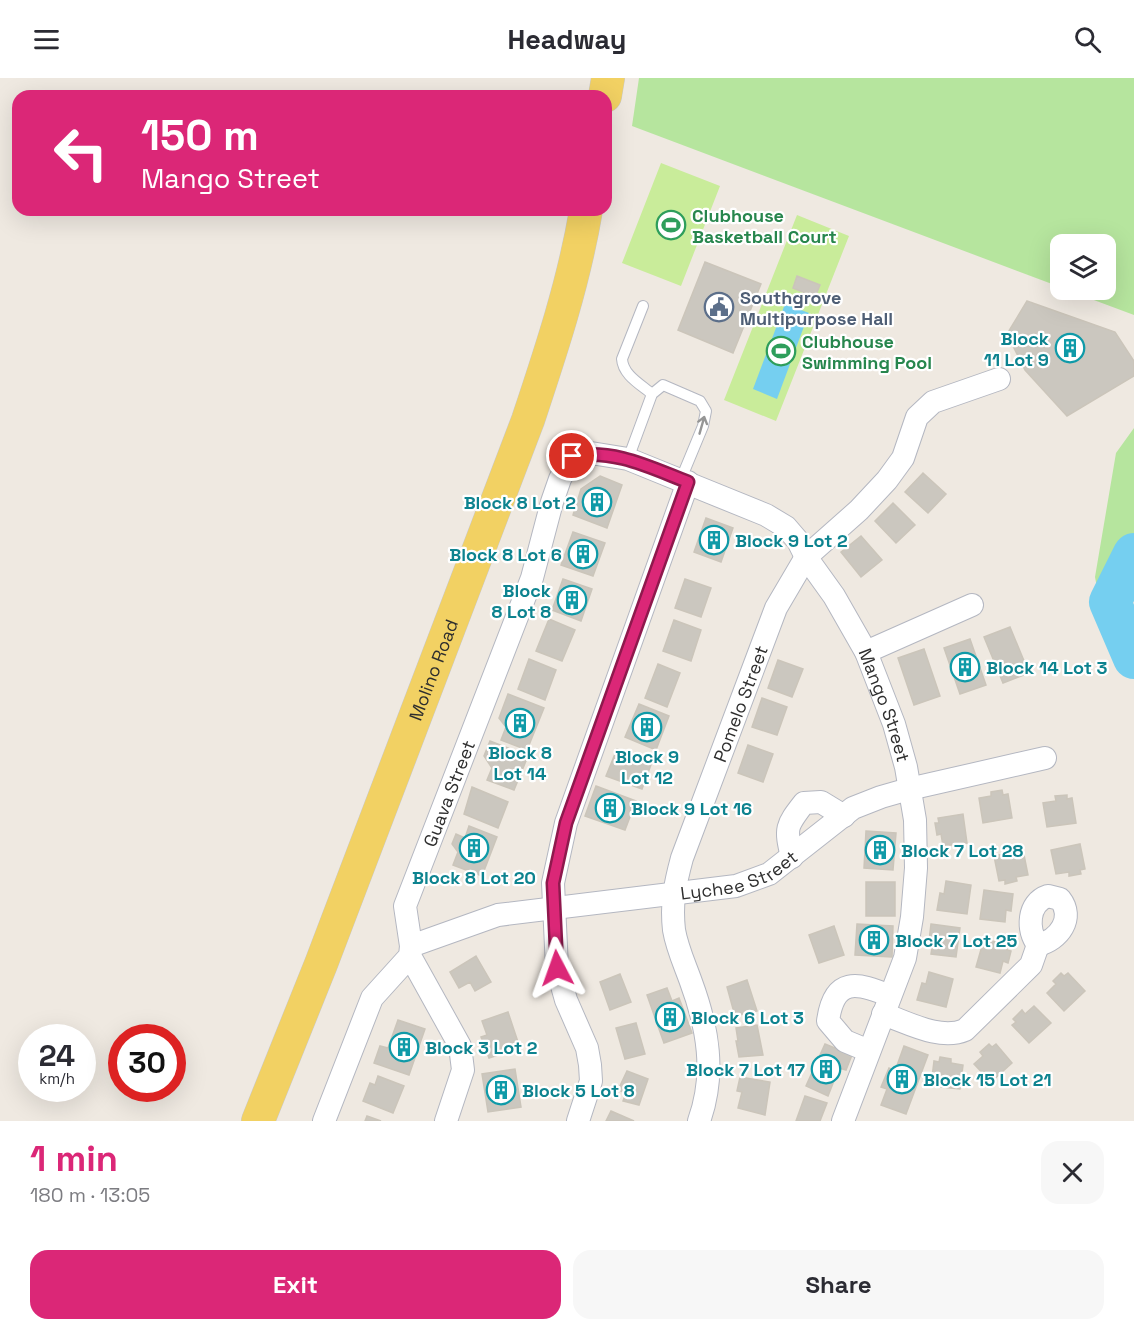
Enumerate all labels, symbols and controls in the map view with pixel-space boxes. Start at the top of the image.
text: Headway [508,22,626,57]
icon: menu [30,23,63,56]
icon: search [1071,23,1104,56]
text: 150 m [141,109,259,162]
icon: left [42,114,120,192]
text: Mango Street [141,161,320,196]
place label: Clubhouse Basketball Court [692,204,837,248]
sports icon: Clubhouse Basketball Court [655,209,687,241]
map controls [1050,234,1116,300]
button: layers [1050,234,1116,300]
place label: Southgrove Multipurpose Hall [740,286,893,330]
public building icon: Southgrove Multipurpose Hall [703,291,735,323]
place label: Block 11 Lot 9 [984,327,1049,371]
place label: Clubhouse Swimming Pool [802,330,932,374]
building icon: Block 11 Lot 9 [1054,332,1086,364]
sports icon: Clubhouse Swimming Pool [765,335,797,367]
one-way arrow [697,416,708,435]
pin [546,430,597,481]
icon: arrive [555,439,588,472]
building icon: Block 8 Lot 2 [581,486,613,518]
place label: Block 8 Lot 2 [464,491,576,514]
building icon: Block 9 Lot 2 [698,524,730,556]
place label: Block 9 Lot 2 [735,529,848,552]
building icon: Block 8 Lot 6 [567,538,599,570]
place label: Block 8 Lot 6 [449,543,562,566]
place label: Block 8 Lot 8 [492,579,551,623]
building icon: Block 8 Lot 8 [556,584,588,616]
street label: Molino Road [403,616,463,724]
street label: Pomelo Street [708,642,772,765]
street label: Mango Street [854,645,916,764]
building icon: Block 14 Lot 3 [949,651,981,683]
place label: Block 14 Lot 3 [986,656,1107,679]
building icon: Block 8 Lot 14 [504,707,536,739]
building icon: Block 9 Lot 12 [631,711,663,743]
street label: Guava Street [418,737,480,850]
place label: Block 8 Lot 14 [488,741,552,785]
place label: Block 9 Lot 12 [615,745,679,789]
building icon: Block 9 Lot 16 [594,792,626,824]
place label: Block 9 Lot 16 [631,797,752,820]
building icon: Block 8 Lot 20 [458,832,490,864]
building icon: Block 7 Lot 28 [864,834,896,866]
place label: Block 7 Lot 28 [901,839,1024,862]
street label: Lychee Street [679,845,802,904]
place label: Block 8 Lot 20 [412,866,536,889]
building icon: Block 7 Lot 25 [858,924,890,956]
place label: Block 7 Lot 25 [895,929,1018,952]
position arrow [525,936,589,1000]
building icon: Block 6 Lot 3 [654,1001,686,1033]
place label: Block 6 Lot 3 [691,1006,804,1029]
speed limit sign: 30 [108,1024,186,1102]
building icon: Block 3 Lot 2 [388,1031,420,1063]
text: 24 [39,1036,75,1075]
place label: Block 3 Lot 2 [425,1036,538,1059]
building icon: Block 7 Lot 17 [810,1053,842,1085]
place label: Block 7 Lot 17 [686,1058,805,1081]
building icon: Block 15 Lot 21 [886,1063,918,1095]
place label: Block 15 Lot 21 [923,1068,1052,1091]
text: km/h [39,1069,75,1088]
building icon: Block 5 Lot 8 [485,1074,517,1106]
place label: Block 5 Lot 8 [522,1079,635,1102]
text: 1 min [30,1136,118,1182]
button: close [1041,1141,1104,1204]
text: 180 m · 13:05 [30,1182,150,1208]
button: Exit [30,1250,561,1319]
button: Share [573,1250,1104,1319]

